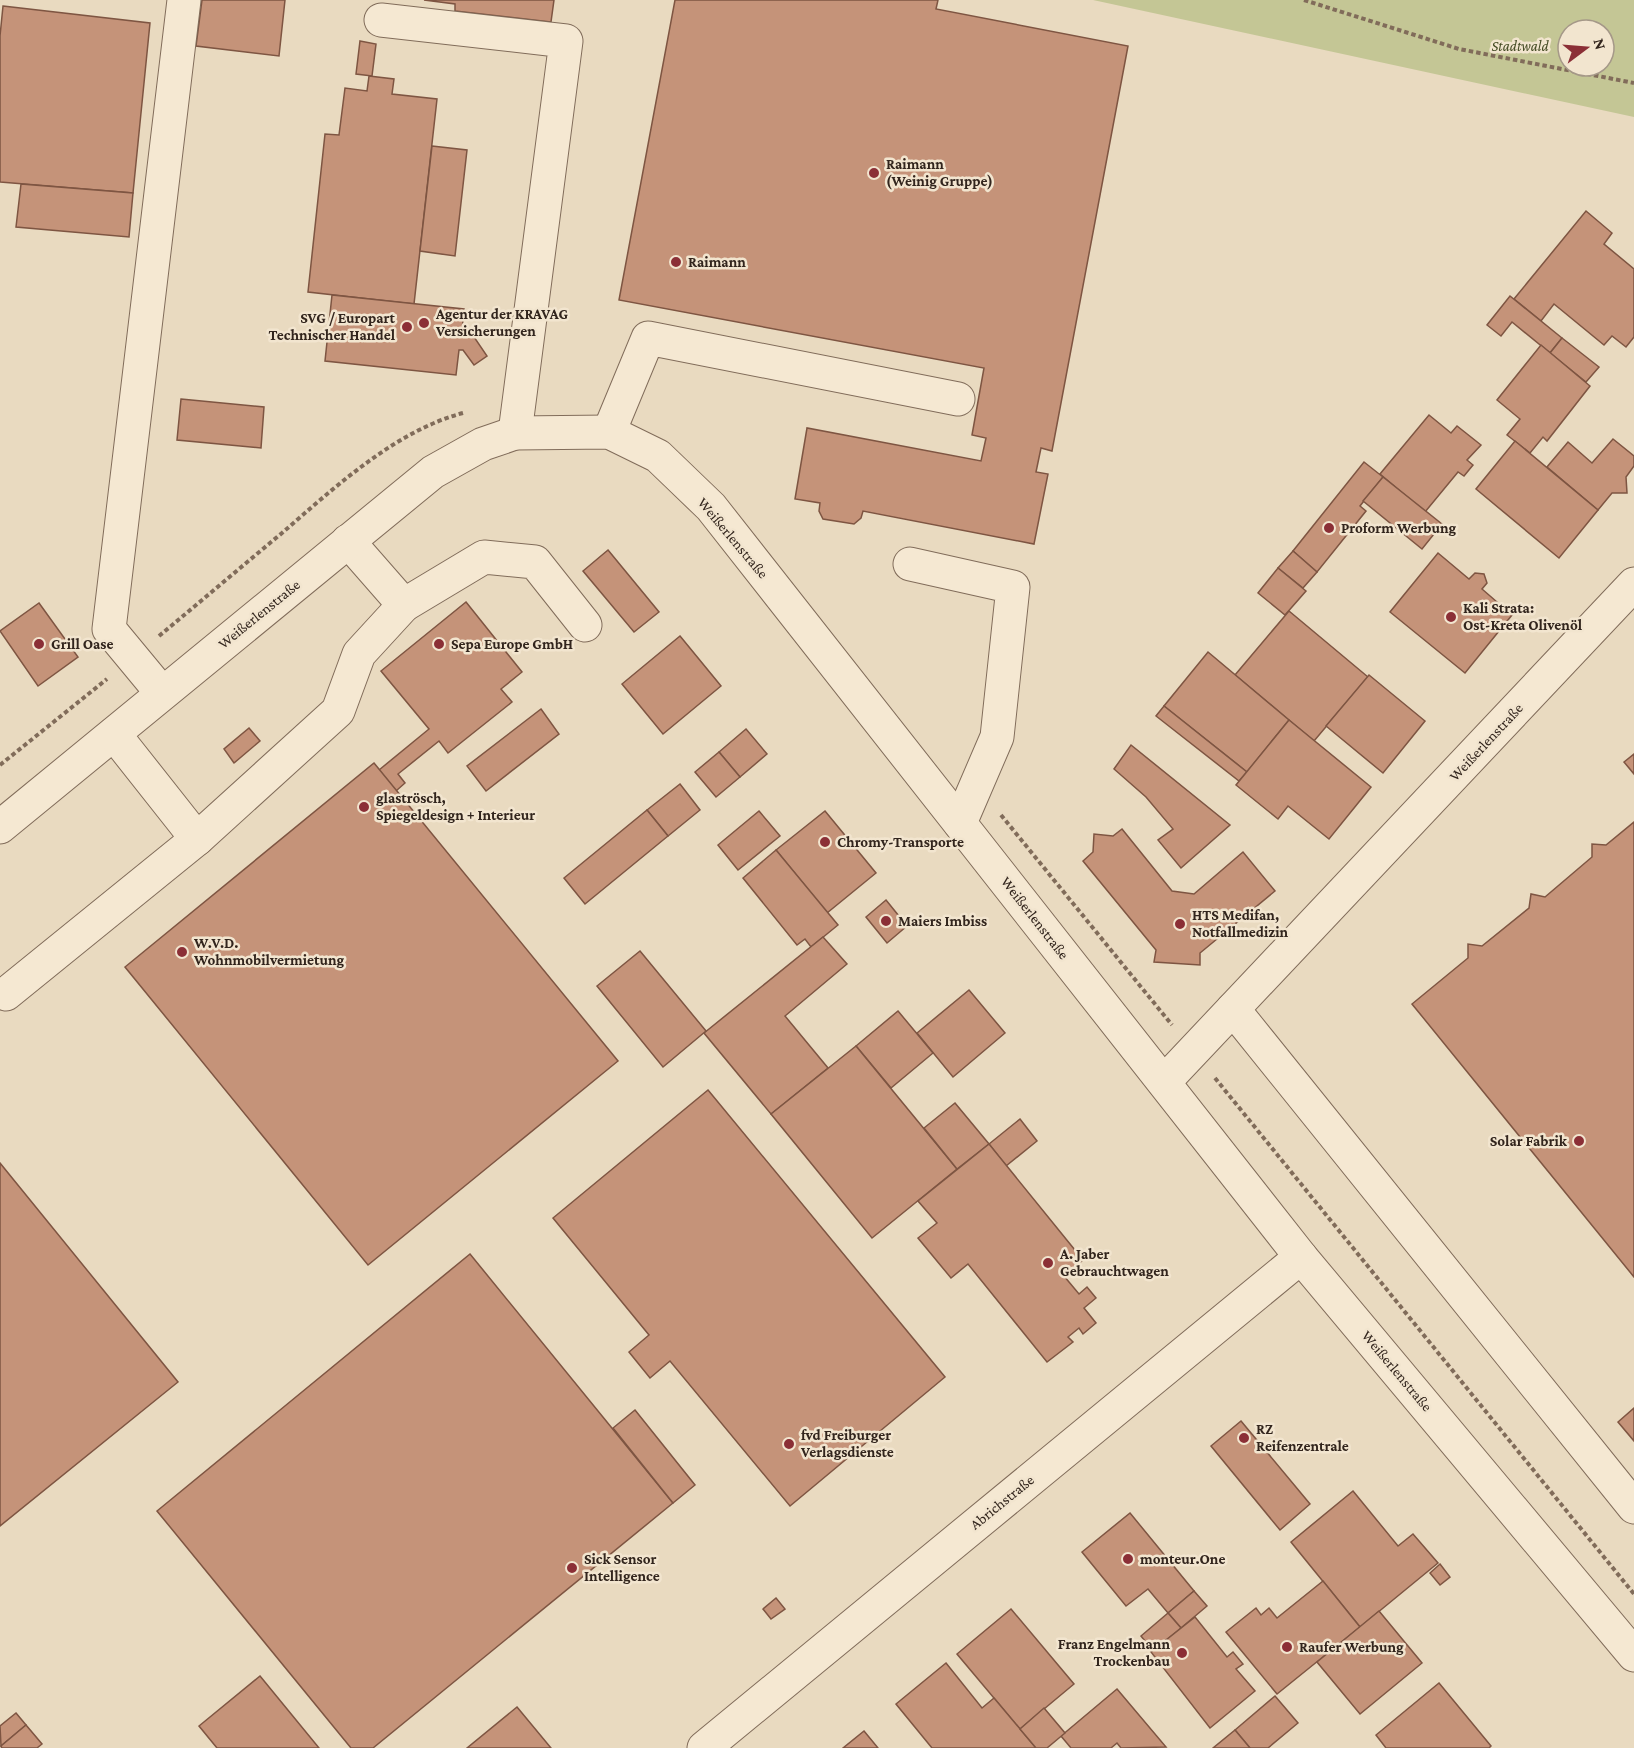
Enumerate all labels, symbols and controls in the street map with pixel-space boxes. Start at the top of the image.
north arrow [1556,18,1616,78]
text: N [1590,36,1610,52]
park label: Stadtwald [1491,38,1550,54]
place label: Raimann (Weinig Gruppe) [886,156,993,190]
marker: Raimann (Weinig Gruppe) [867,166,881,180]
place label: Raimann [688,254,746,270]
marker: Raimann [669,255,683,269]
place label: Agentur der KRAVAG Versicherungen [435,306,568,339]
place label: SVG / Europart Technischer Handel [268,310,396,343]
marker: Agentur der KRAVAG Versicherungen [417,316,431,330]
marker: SVG / Europart Technischer Handel [400,320,414,334]
street label: Weißerlenstraße [695,494,772,582]
place label: Proform Werbung [1341,520,1457,536]
marker: Proform Werbung [1322,521,1336,535]
street label: Weißerlenstraße [215,576,303,652]
place label: Kali Strata: Ost-Kreta Olivenöl [1463,600,1583,633]
marker: Kali Strata: Ost-Kreta Olivenöl [1444,610,1458,624]
place label: Grill Oase [51,636,113,652]
place label: Sepa Europe GmbH [451,636,573,652]
marker: Grill Oase [32,637,46,651]
marker: Sepa Europe GmbH [432,637,446,651]
street label: Weißerlenstraße [1446,700,1526,784]
place label: glaströsch, Spiegeldesign + Interieur [376,790,535,823]
marker: glaströsch, Spiegeldesign + Interieur [357,800,371,814]
place label: Chromy-Transporte [837,834,964,850]
marker: Chromy-Transporte [818,835,832,849]
street label: Weißerlenstraße [998,874,1072,963]
place label: HTS Medifan, Notfallmedizin [1192,907,1289,940]
place label: Maiers Imbiss [898,913,987,929]
marker: Maiers Imbiss [879,914,893,928]
marker: HTS Medifan, Notfallmedizin [1173,917,1187,931]
place label: W.V.D. Wohnmobilvermietung [193,935,345,968]
marker: W.V.D. Wohnmobilvermietung [175,945,189,959]
place label: Solar Fabrik [1490,1133,1568,1149]
marker: Solar Fabrik [1572,1134,1586,1148]
place label: A. Jaber Gebrauchtwagen [1059,1246,1169,1279]
marker: A. Jaber Gebrauchtwagen [1041,1256,1055,1270]
street label: Weißerlenstraße [1359,1327,1436,1415]
place label: RZ Reifenzentrale [1256,1421,1349,1454]
place label: fvd Freiburger Verlagsdienste [800,1427,894,1460]
marker: RZ Reifenzentrale [1237,1431,1251,1445]
marker: fvd Freiburger Verlagsdienste [782,1437,796,1451]
street label: Abrichstraße [967,1471,1037,1533]
place label: Sick Sensor Intelligence [584,1551,660,1584]
place label: monteur.One [1140,1551,1225,1567]
marker: monteur.One [1121,1552,1135,1566]
marker: Sick Sensor Intelligence [565,1561,579,1575]
place label: Franz Engelmann Trockenbau [1058,1636,1170,1669]
place label: Raufer Werbung [1299,1639,1404,1655]
marker: Raufer Werbung [1280,1640,1294,1654]
marker: Franz Engelmann Trockenbau [1175,1646,1189,1660]

